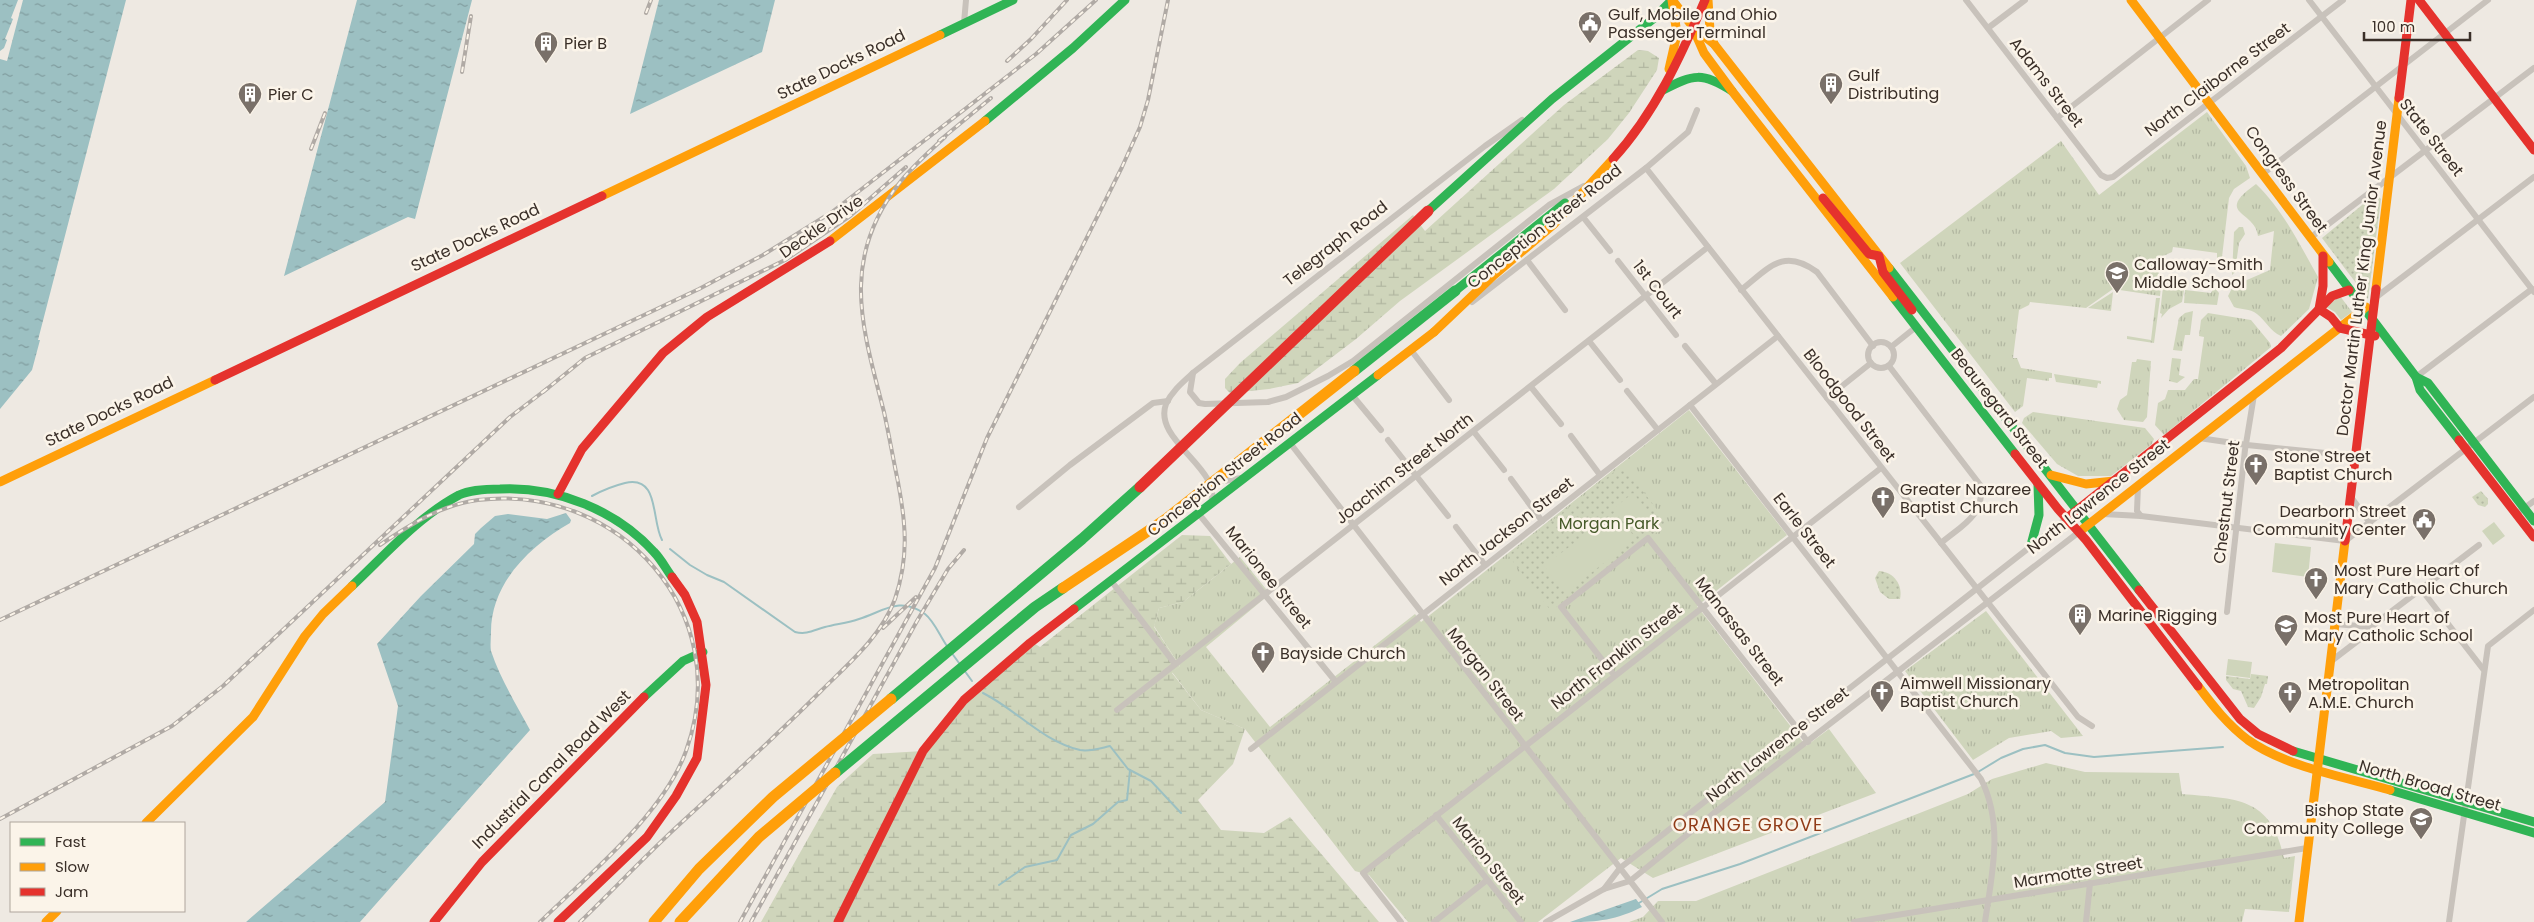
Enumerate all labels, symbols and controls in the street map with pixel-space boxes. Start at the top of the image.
place label: Gulf, Mobile and Ohio Passenger Terminal [1608,3,1777,44]
public building icon: Gulf, Mobile and Ohio Passenger Terminal [1577,10,1603,44]
scale bar [2364,10,2470,42]
text: 100 m [2372,16,2415,37]
street label: North Claiborne Street [2140,17,2295,142]
street label: State Docks Road [773,23,909,105]
building icon: Pier B [533,30,559,64]
place label: Pier B [564,32,607,55]
street label: Adams Street [2004,33,2089,132]
place label: Gulf Distributing [1848,64,1939,105]
building icon: Gulf Distributing [1818,71,1844,105]
building icon: Pier C [237,81,263,115]
place label: Pier C [268,83,314,106]
street label: State Street [2394,94,2469,181]
street label: Doctor Martin Luther King Junior Avenue [2331,119,2392,437]
street label: Congress Street [2240,121,2333,238]
street label: Conception Street Road [1462,159,1626,294]
street label: Deckle Drive [775,189,868,264]
street label: Telegraph Road [1278,195,1392,292]
street label: State Docks Road [407,197,543,277]
place label: Calloway-Smith Middle School [2134,253,2263,294]
street label: 1st Court [1628,255,1688,323]
school or university icon: Calloway-Smith Middle School [2104,260,2130,294]
street label: Bloodgood Street [1798,344,1901,467]
street label: Beauregard Street [1946,344,2054,473]
street label: State Docks Road [41,370,177,452]
street label: Conception Street Road [1142,407,1306,542]
street label: Joachim Street North [1331,407,1478,529]
street label: North Lawrence Street [2022,433,2175,559]
street label: Chestnut Street [2208,439,2245,565]
place label: Stone Street Baptist Church [2274,445,2392,486]
church icon: Stone Street Baptist Church [2243,452,2269,486]
street label: North Jackson Street [1434,471,1579,591]
place label: Greater Nazaree Baptist Church [1900,478,2031,519]
church icon: Greater Nazaree Baptist Church [1870,485,1896,519]
street label: Earle Street [1768,488,1841,573]
place label: Dearborn Street Community Center [2253,500,2406,541]
public building icon: Dearborn Street Community Center [2411,507,2437,541]
park label: Morgan Park [1559,512,1660,535]
street label: Marionee Street [1220,521,1317,634]
place label: Most Pure Heart of Mary Catholic Church [2334,559,2508,600]
church icon: Most Pure Heart of Mary Catholic Church [2303,566,2329,600]
street label: Manassas Street [1690,572,1790,691]
street label: North Franklin Street [1546,598,1687,715]
building icon: Marine Rigging [2067,602,2093,636]
place label: Marine Rigging [2098,604,2217,627]
place label: Most Pure Heart of Mary Catholic School [2304,606,2473,647]
school or university icon: Most Pure Heart of Mary Catholic School [2273,613,2299,647]
street label: Morgan Street [1442,623,1530,726]
church icon: Bayside Church [1250,640,1276,674]
place label: Bayside Church [1280,642,1406,665]
place label: Aimwell Missionary Baptist Church [1900,672,2051,713]
place label: Metropolitan A.M.E. Church [2308,673,2414,714]
church icon: Aimwell Missionary Baptist Church [1869,679,1895,713]
church icon: Metropolitan A.M.E. Church [2277,680,2303,714]
street label: North Lawrence Street [1701,681,1854,807]
street label: Industrial Canal Road West [467,685,636,854]
street label: North Broad Street [2356,754,2504,817]
place label: Bishop State Community College [2244,799,2404,840]
school or university icon: Bishop State Community College [2408,806,2434,840]
street label: Marion Street [1447,811,1530,909]
district label: ORANGE GROVE [1673,812,1823,837]
legend [10,822,185,912]
text: Fast [55,831,86,852]
street label: Marmotte Street [2012,851,2144,894]
text: Slow [55,856,90,877]
text: Jam [55,881,89,902]

